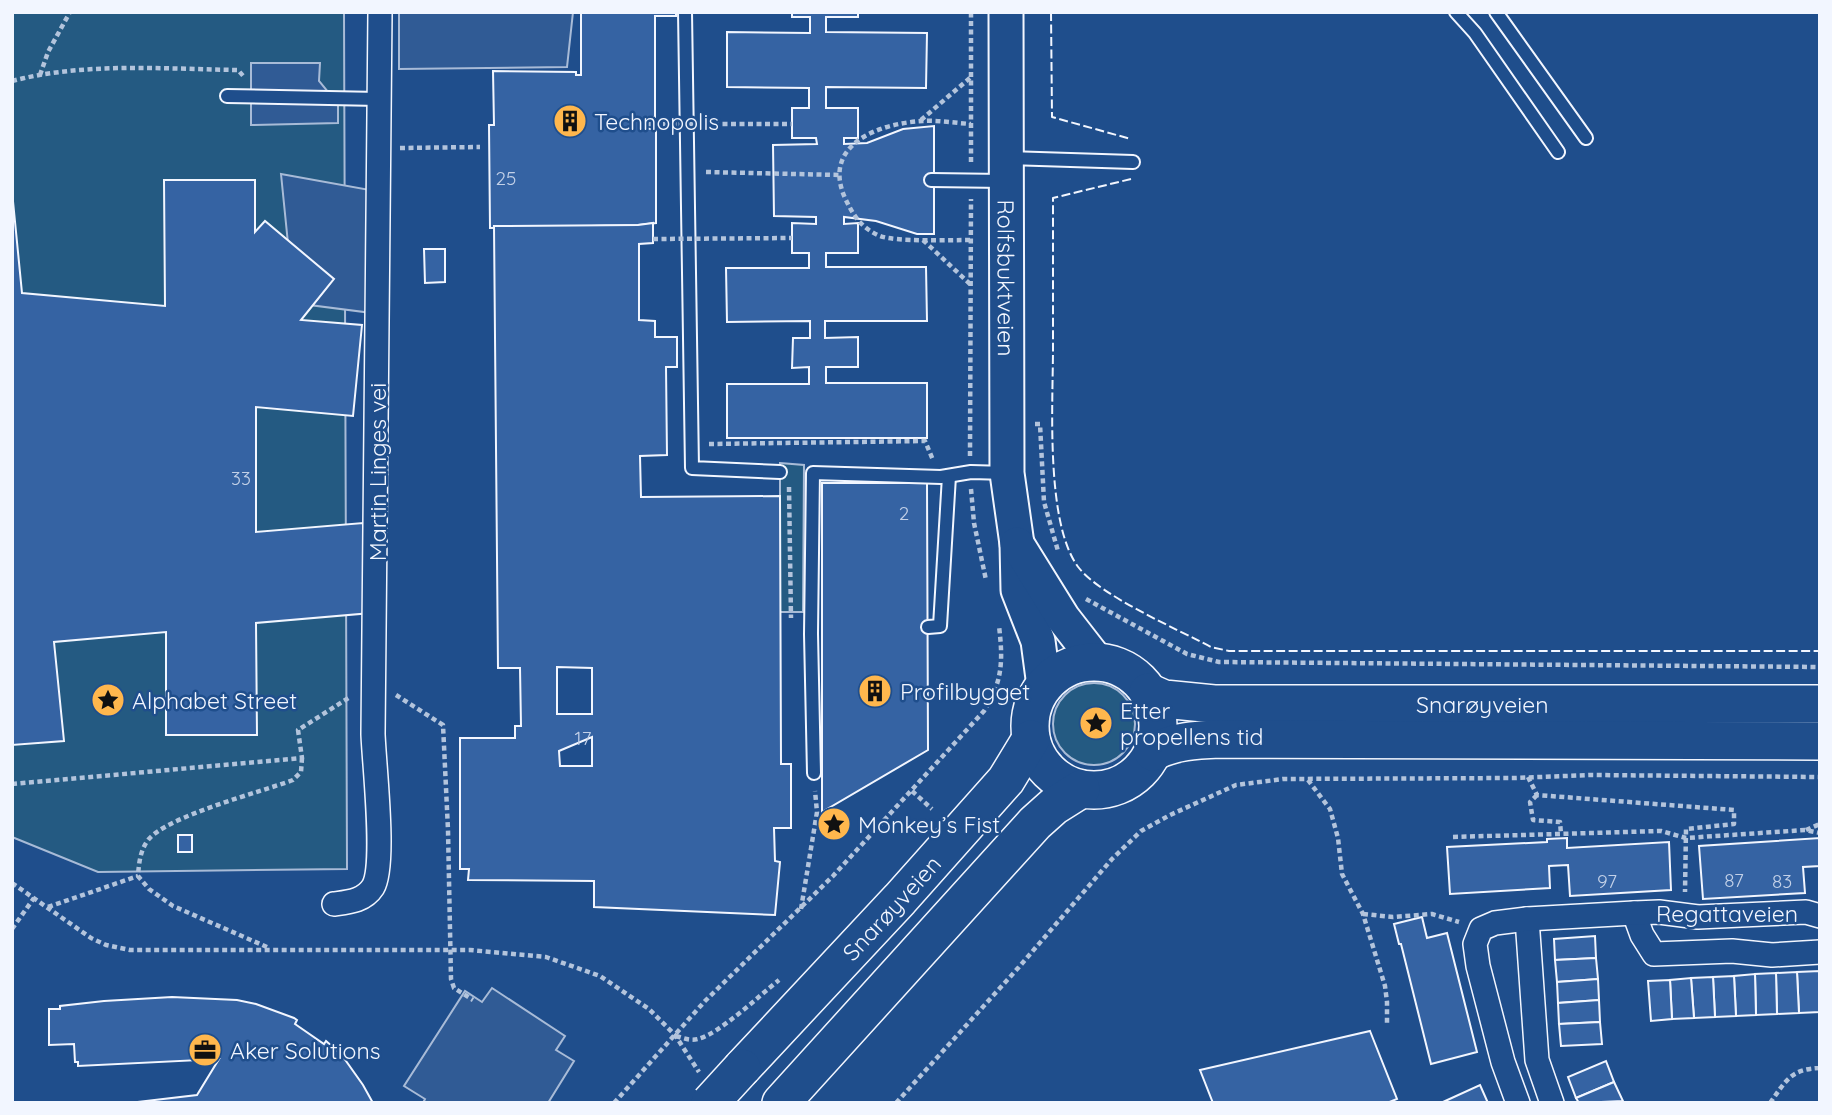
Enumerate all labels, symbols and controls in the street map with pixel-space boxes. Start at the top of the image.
building icon: Technopolis [551,102,589,140]
place label: Technopolis [594,107,719,136]
house number: 25 [496,166,516,190]
street label: Rolfsbuktveien [992,199,1021,357]
street label: Martin Linges vei [363,383,392,561]
house number: 33 [231,466,251,490]
house number: 2 [899,501,909,525]
building icon: Profilbygget [856,672,894,710]
place label: Profilbygget [900,677,1030,706]
place icon: Alphabet Street [89,681,127,719]
place label: Alphabet Street [132,686,297,715]
street label: Snarøyveien [1416,690,1548,719]
place label: Etter propellens tid [1120,696,1263,751]
place icon: Etter propellens tid [1077,704,1115,742]
house number: 17 [575,726,592,750]
place icon: Monkey’s Fist [815,805,853,843]
place label: Monkey’s Fist [858,810,1000,839]
street label: Snarøyveien [836,849,947,966]
house number: 87 [1724,868,1744,892]
house number: 97 [1597,869,1617,893]
house number: 83 [1772,869,1792,893]
street label: Regattaveien [1656,899,1798,928]
office icon: Aker Solutions [186,1031,224,1069]
place label: Aker Solutions [230,1036,381,1065]

